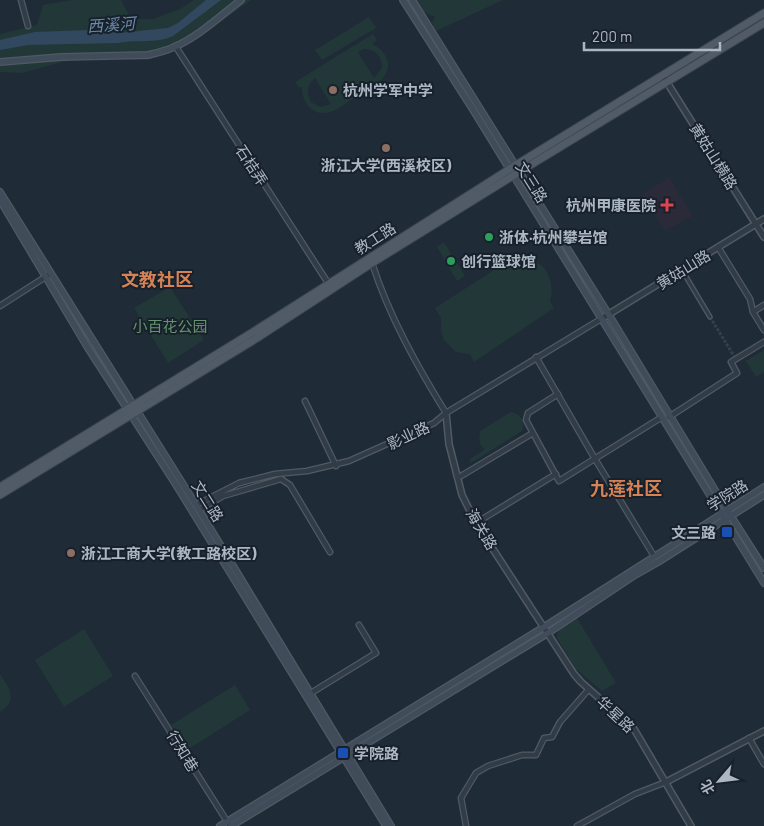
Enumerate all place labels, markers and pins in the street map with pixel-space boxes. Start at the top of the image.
place label: 杭州学军中学 [343,81,433,99]
marker: 杭州学军中学 [327,84,339,96]
marker: 浙江大学(西溪校区) [380,142,392,154]
place label: 浙江大学(西溪校区) [321,156,452,174]
place label: 杭州甲康医院 [566,196,656,214]
marker: 杭州甲康医院 [660,198,674,212]
place label: 浙体·杭州攀岩馆 [499,228,608,246]
marker: 浙体·杭州攀岩馆 [483,231,495,243]
place label: 创行篮球馆 [461,252,536,270]
marker: 创行篮球馆 [445,255,457,267]
place label: 文三路 [671,523,716,541]
marker: 文三路 [720,525,734,539]
place label: 浙江工商大学(教工路校区) [81,544,257,562]
marker: 浙江工商大学(教工路校区) [65,547,77,559]
place label: 学院路 [354,744,399,762]
marker: 学院路 [336,746,350,760]

